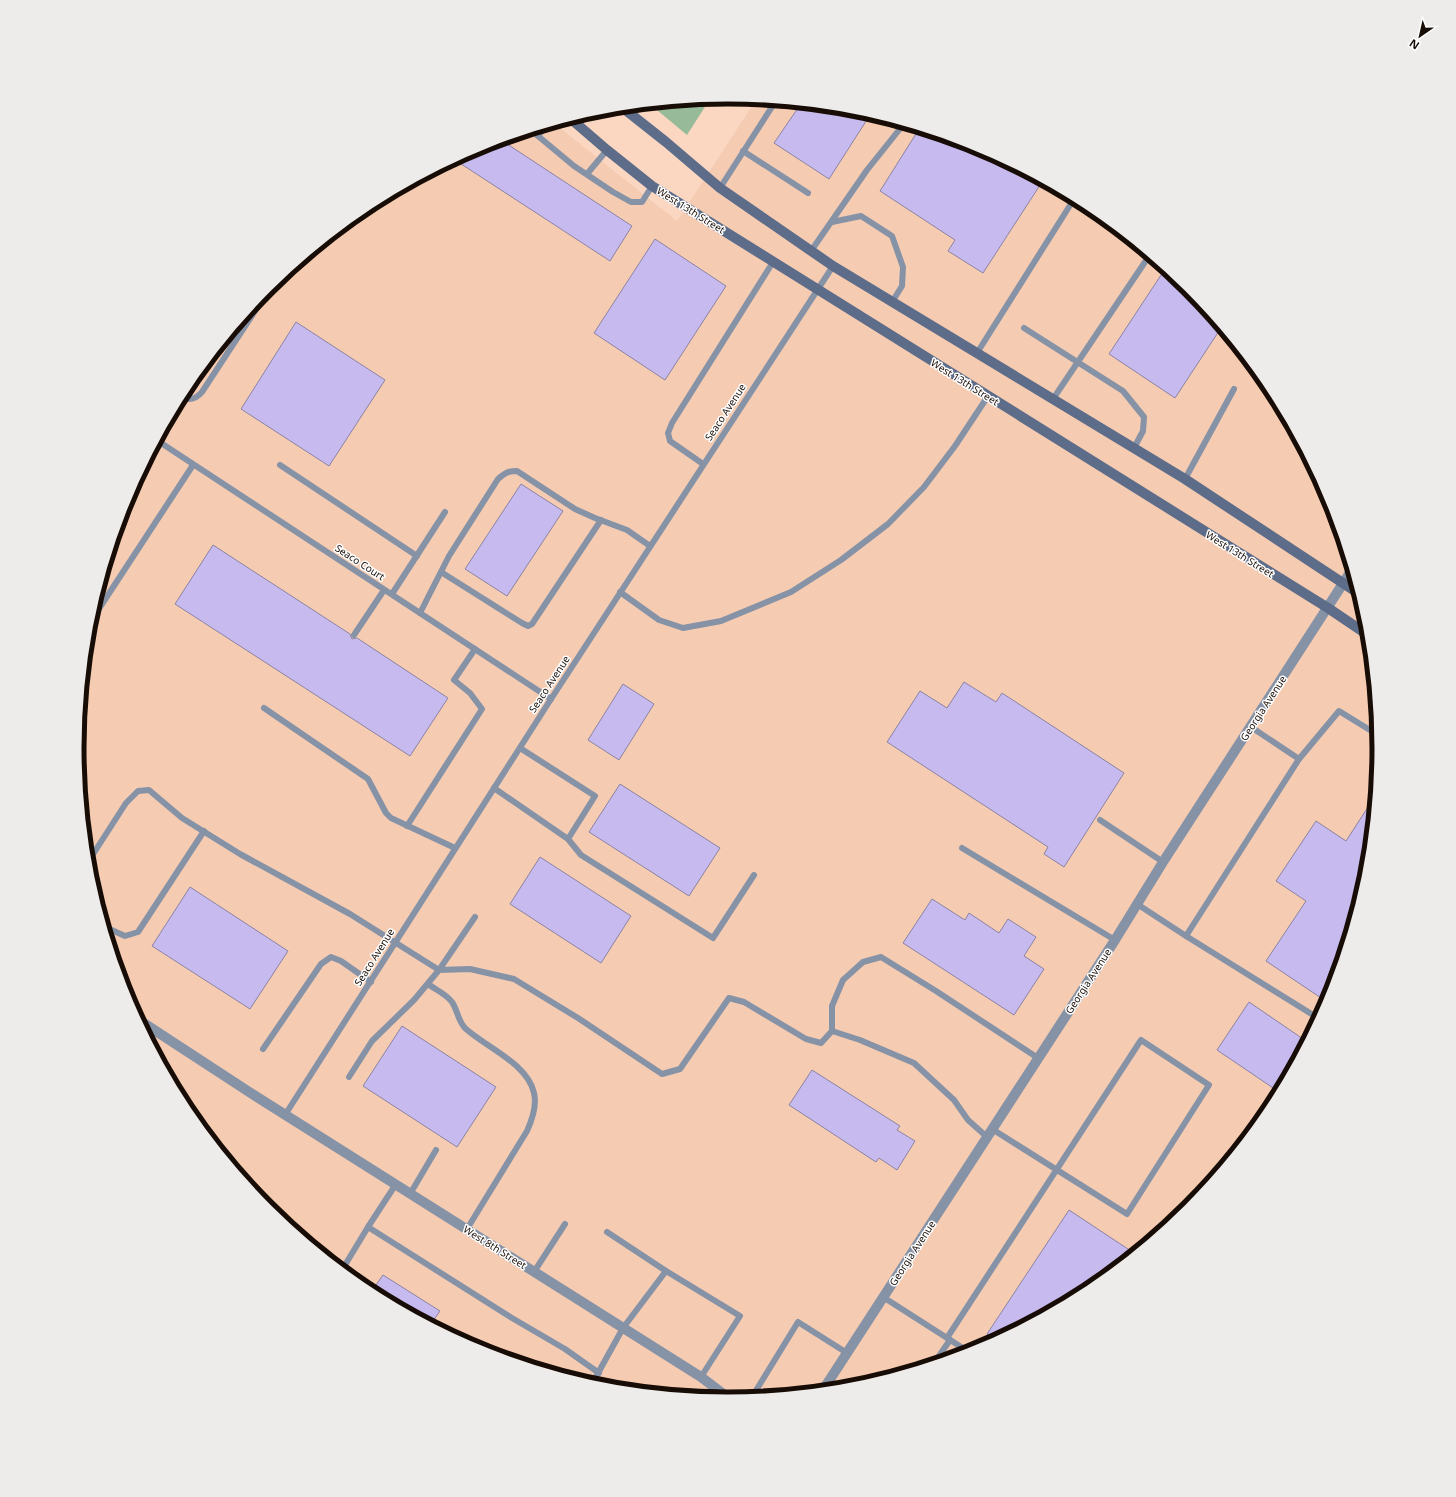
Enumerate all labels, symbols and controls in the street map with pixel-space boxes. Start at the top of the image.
north arrow [1400,16,1440,56]
text: N [1406,36,1422,53]
street label: West 13th Street [654,184,728,237]
street label: West 13th Street [928,356,1002,409]
street label: Seaco Avenue [701,381,749,443]
street label: West 13th Street [1203,528,1277,581]
street label: Seaco Court [333,541,388,583]
street label: Seaco Avenue [525,653,573,715]
street label: Georgia Avenue [1237,672,1290,743]
street label: Seaco Avenue [351,925,397,988]
street label: Georgia Avenue [1062,945,1115,1016]
street label: Georgia Avenue [886,1217,939,1288]
street label: West 8th Street [461,1222,529,1272]

